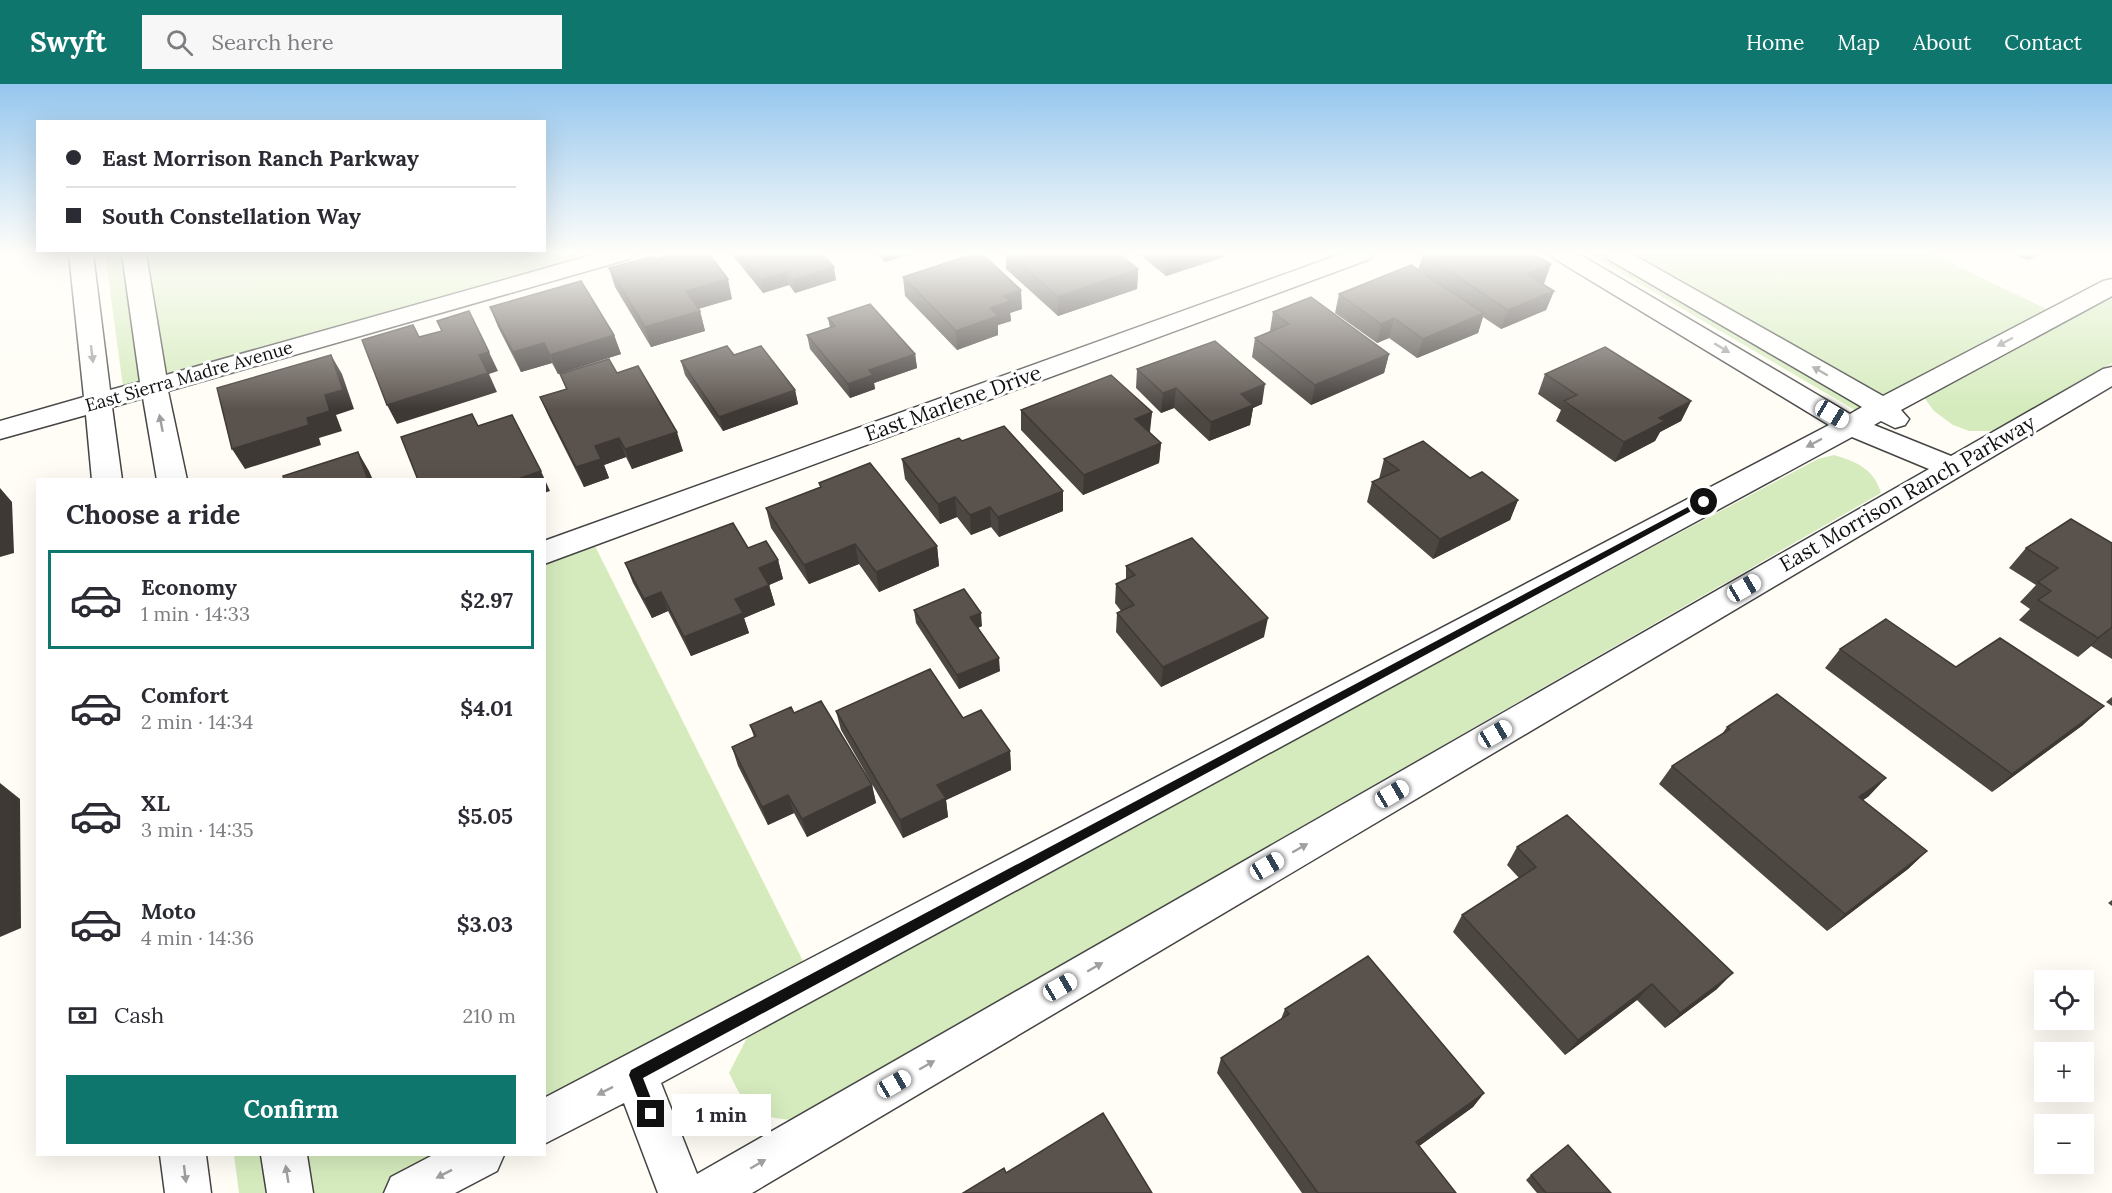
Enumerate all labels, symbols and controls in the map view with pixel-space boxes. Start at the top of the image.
search box [142,15,562,69]
text: Swyft [30,24,106,60]
icon: search [163,26,196,59]
text: Search here [211,28,334,56]
text: Home [1746,29,1804,56]
text: Map [1837,29,1880,56]
text: About [1913,29,1971,56]
text: Contact [2004,29,2082,56]
text: East Morrison Ranch Parkway [102,144,419,172]
text: South Constellation Way [102,202,361,230]
street label: East Sierra Madre Avenue [83,335,296,417]
one-way arrow [1996,337,2013,347]
one-way arrow [1714,343,1730,354]
one-way arrow [88,344,97,363]
street label: East Marlene Drive [861,359,1045,447]
one-way arrow [1812,366,1828,377]
car [1812,397,1852,431]
street label: East Morrison Ranch Parkway [1774,409,2040,577]
one-way arrow [156,413,165,432]
one-way arrow [1805,439,1822,448]
route start [1690,488,1717,515]
text: Choose a ride [66,497,240,531]
car [1724,571,1764,605]
icon: car [69,573,123,627]
text: Economy [141,573,237,601]
text: $2.97 [460,586,513,614]
text: 1 min · 14:33 [141,601,250,626]
icon: car [69,681,123,735]
text: Comfort [141,681,229,709]
text: $4.01 [460,694,513,722]
text: 2 min · 14:34 [141,709,253,734]
car [1475,717,1515,751]
car [1372,777,1412,811]
icon: car [69,789,123,843]
text: XL [141,789,170,817]
text: $5.05 [458,802,513,830]
text: 3 min · 14:35 [141,817,254,842]
one-way arrow [1292,842,1308,853]
car [1247,849,1287,883]
icon: car [69,897,123,951]
text: Moto [141,897,196,925]
text: $3.03 [457,910,513,938]
text: 4 min · 14:36 [141,925,254,950]
one-way arrow [1087,962,1104,972]
car [1040,970,1080,1004]
map controls [2034,970,2094,1174]
button: locate [2034,970,2094,1030]
icon: cash [66,999,99,1032]
text: Cash [114,1001,164,1029]
text: 210 m [462,1003,516,1028]
button: + [2034,1042,2094,1102]
one-way arrow [918,1061,935,1071]
car [874,1067,914,1101]
button: Confirm [66,1075,516,1144]
one-way arrow [596,1085,614,1095]
callout: 1 min [672,1093,771,1135]
route end [637,1100,664,1127]
text: 1 min [696,1102,747,1127]
button: − [2034,1114,2094,1174]
one-way arrow [750,1158,766,1169]
one-way arrow [282,1164,291,1183]
one-way arrow [181,1165,190,1184]
one-way arrow [435,1169,452,1179]

